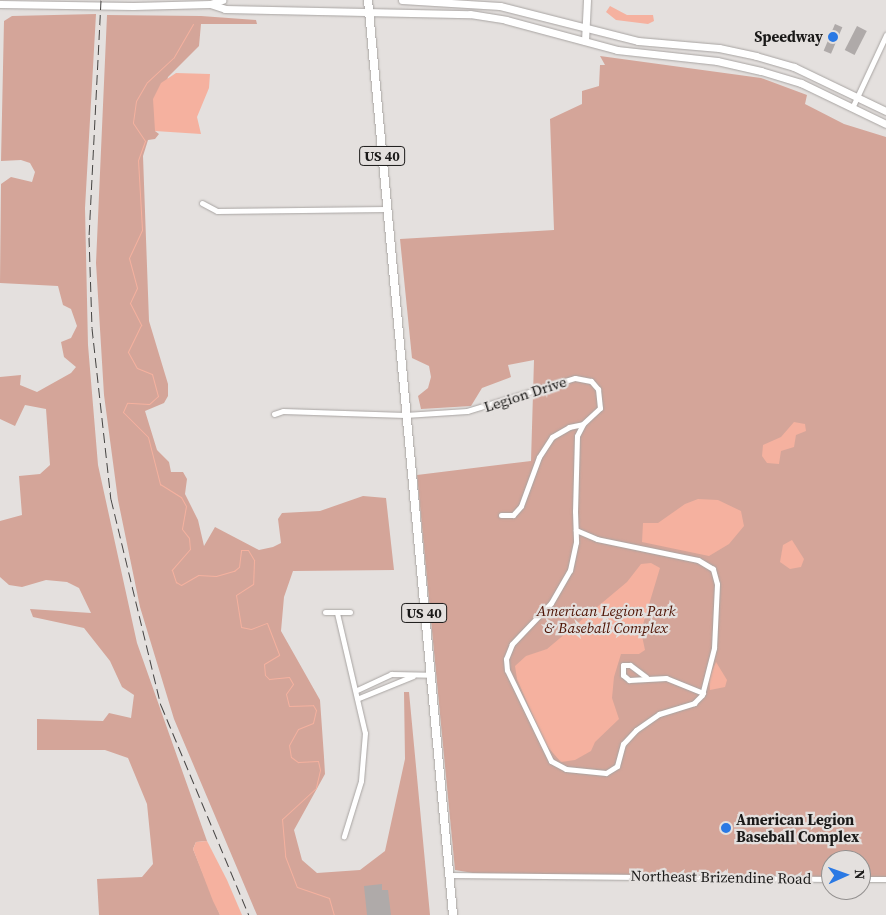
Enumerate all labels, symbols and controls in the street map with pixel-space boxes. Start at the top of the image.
place label: Speedway [754,28,823,46]
marker: Speedway [827,31,839,43]
road number: US 40 [358,144,406,168]
street label: Legion Drive [481,372,569,416]
park label: American Legion Park & Baseball Complex [536,601,676,636]
road number: US 40 [400,602,448,624]
place label: American Legion Baseball Complex [736,810,859,845]
marker: American Legion Baseball Complex [720,822,732,834]
north arrow [821,850,871,900]
street label: Northeast Brizendine Road [631,866,811,888]
text: N [850,869,870,880]

